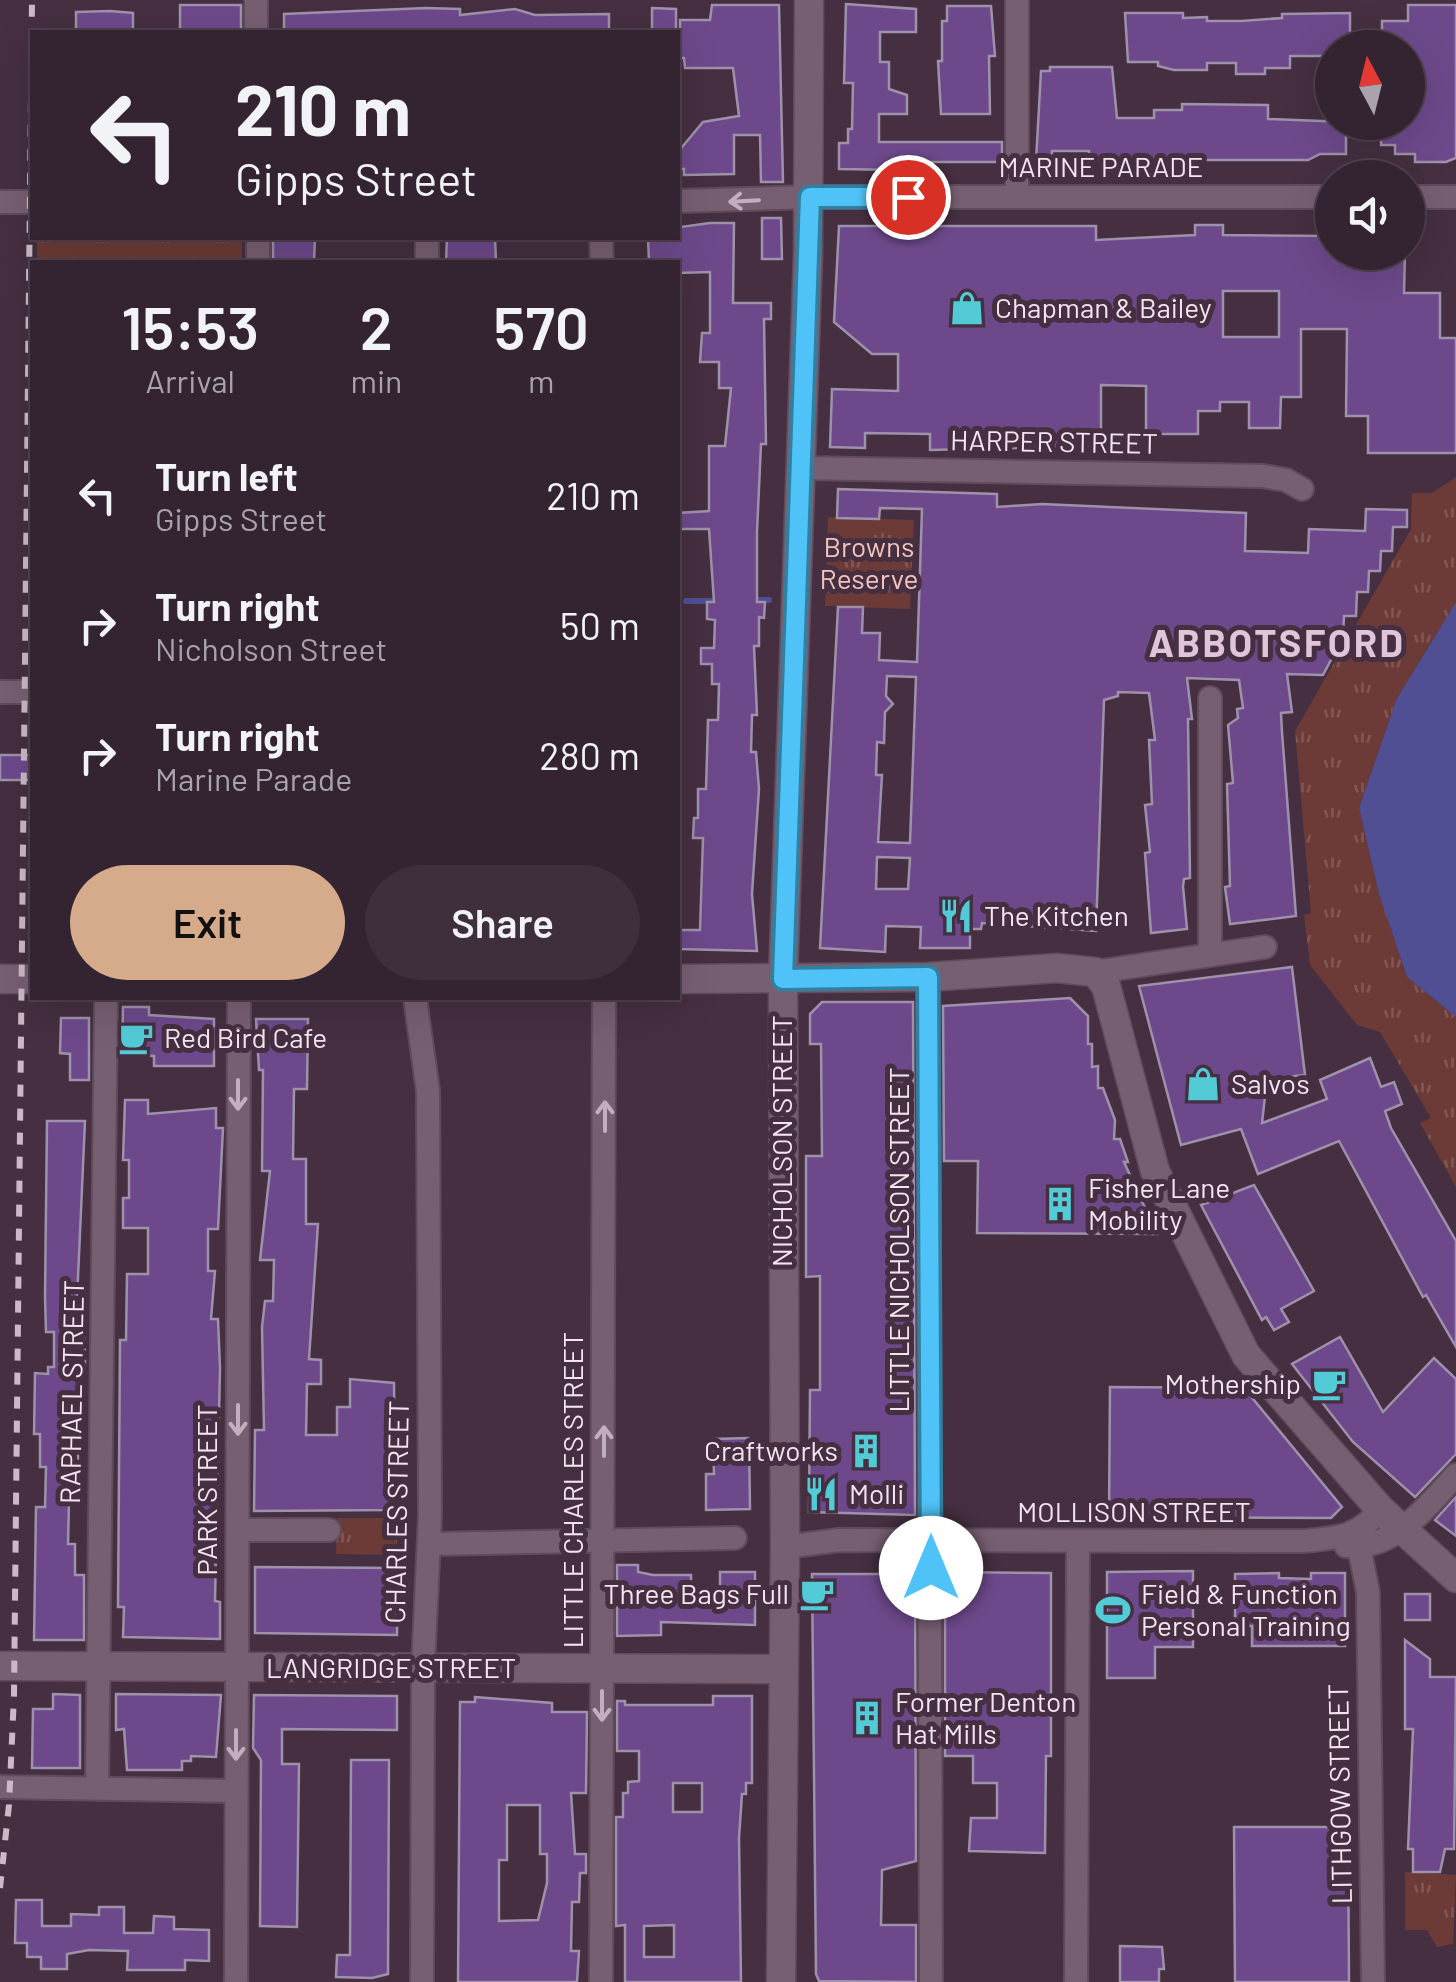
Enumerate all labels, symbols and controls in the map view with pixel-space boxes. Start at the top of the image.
north arrow [1315,30,1425,140]
map controls [1315,30,1425,270]
text: 210 m [235,66,411,150]
icon: left [70,70,200,200]
street label: MARINE PARADE [999,149,1203,183]
text: Gipps Street [235,151,477,205]
pin [866,155,951,240]
button: sound [1315,160,1425,270]
icon: arrive [881,170,936,225]
one-way arrow [728,192,760,211]
shop icon: Chapman & Bailey [948,289,986,327]
text: 15:53 [121,290,259,362]
text: 2 [360,290,393,362]
text: 570 [494,290,589,362]
place label: Chapman & Bailey [995,290,1212,324]
text: Arrival [146,361,235,399]
text: min [350,361,402,399]
text: m [528,361,554,399]
street label: HARPER STREET [950,422,1158,460]
text: Turn left [155,453,298,499]
icon: left [70,468,125,523]
text: 210 m [546,472,640,518]
text: Gipps Street [155,499,327,537]
park label: Browns Reserve [820,529,918,595]
text: Turn right [155,583,320,629]
icon: right [70,598,125,653]
text: 50 m [560,602,640,648]
district label: ABBOTSFORD [1148,619,1406,665]
text: Nicholson Street [155,629,387,667]
text: Turn right [155,713,320,759]
icon: right [70,728,125,783]
text: 280 m [539,732,640,778]
text: Marine Parade [155,759,352,797]
button: Exit [70,865,345,980]
button: Share [365,865,640,980]
restaurant icon: The Kitchen [937,897,975,935]
place label: The Kitchen [984,898,1129,932]
street label: NICHOLSON STREET [764,1015,798,1267]
cafe icon: Red Bird Cafe [117,1019,155,1057]
place label: Red Bird Cafe [164,1020,327,1054]
shop icon: Salvos [1184,1065,1222,1103]
place label: Salvos [1231,1066,1310,1100]
street label: LITTLE NICHOLSON STREET [881,1067,915,1413]
one-way arrow [228,1078,248,1110]
one-way arrow [596,1100,614,1132]
place label: Fisher Lane Mobility [1088,1170,1230,1236]
building icon: Fisher Lane Mobility [1041,1185,1079,1223]
street label: RAPHAEL STREET [52,1280,90,1504]
street label: LITTLE CHARLES STREET [555,1332,589,1648]
cafe icon: Mothership [1310,1365,1348,1403]
place label: Mothership [1165,1366,1301,1400]
street label: CHARLES STREET [377,1400,415,1624]
one-way arrow [228,1402,248,1435]
street label: PARK STREET [189,1404,223,1576]
one-way arrow [594,1425,614,1458]
building icon: Craftworks [847,1432,885,1470]
place label: Craftworks [704,1433,838,1467]
restaurant icon: Molli [802,1475,840,1513]
place label: Molli [849,1476,904,1510]
street label: MOLLISON STREET [1017,1494,1251,1528]
position arrow [879,1516,983,1620]
cafe icon: Three Bags Full [798,1575,836,1613]
place label: Three Bags Full [604,1576,789,1610]
place label: Field & Function Personal Training [1141,1576,1351,1642]
sports icon: Field & Function Personal Training [1094,1591,1132,1629]
street label: LANGRIDGE STREET [266,1650,516,1684]
street label: LITHGOW STREET [1320,1683,1358,1905]
place label: Former Denton Hat Mills [895,1684,1076,1750]
one-way arrow [592,1688,612,1721]
building icon: Former Denton Hat Mills [848,1699,886,1737]
one-way arrow [226,1728,246,1760]

